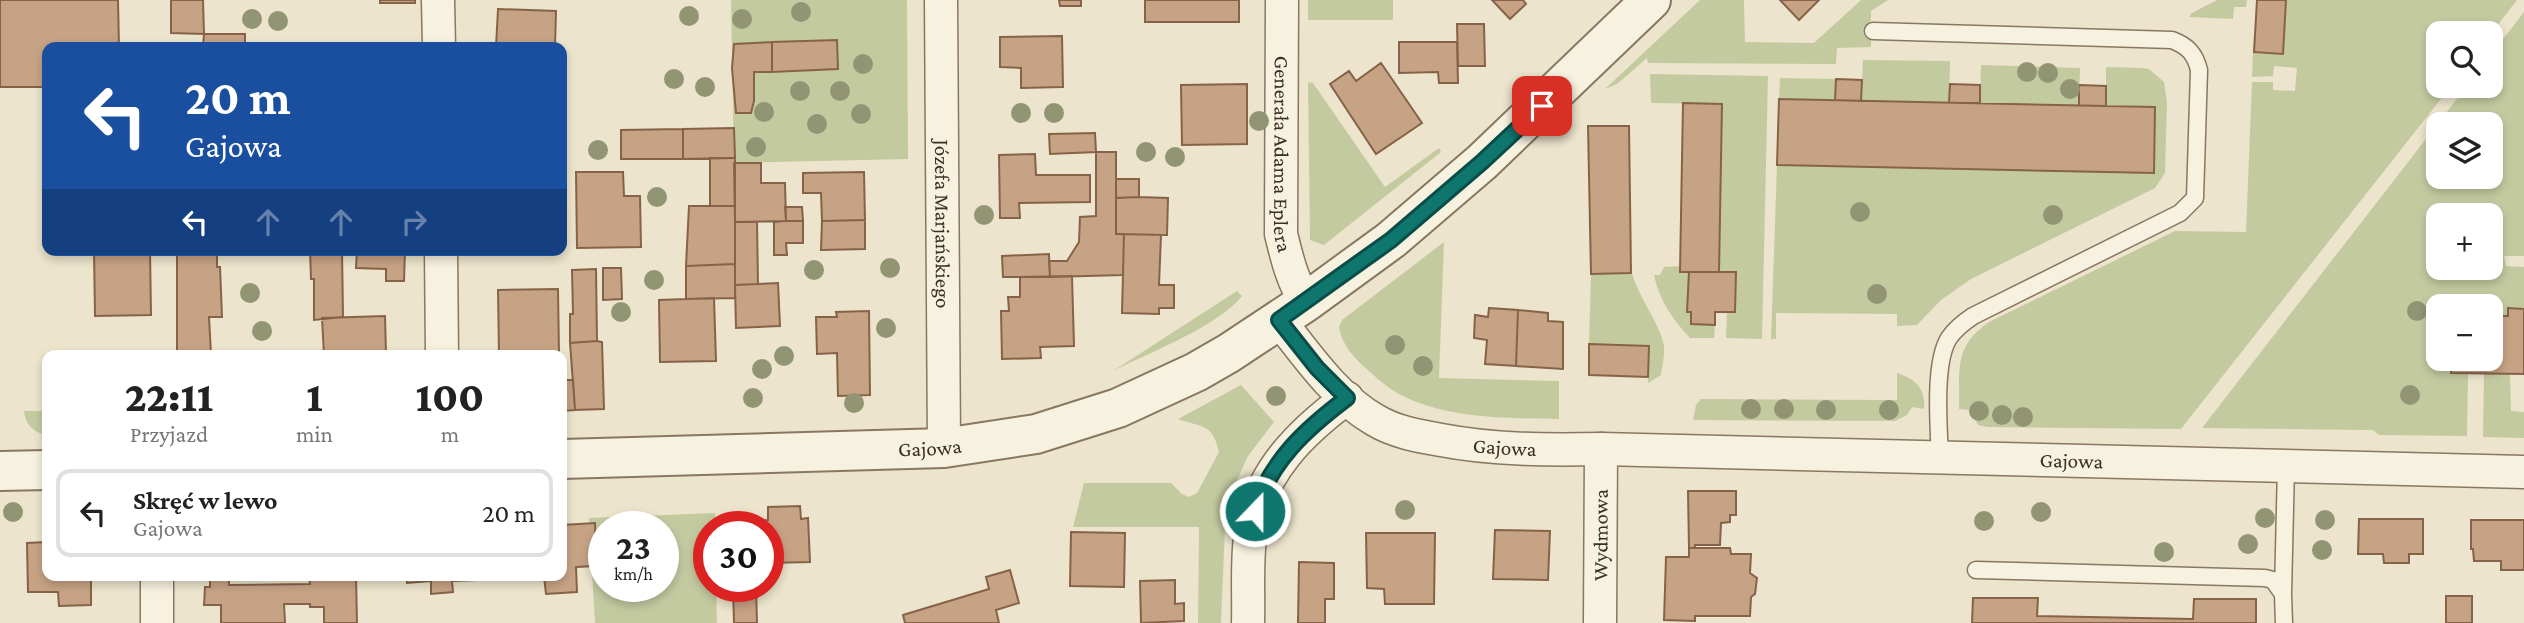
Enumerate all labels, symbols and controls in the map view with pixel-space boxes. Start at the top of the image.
map controls [2426,21,2503,371]
button: search [2426,21,2503,98]
street label: Generała Adama Eplera [1269,56,1297,255]
icon: left [70,70,161,161]
text: 20 m [185,70,291,125]
pin [1512,76,1572,136]
icon: arrive [1523,87,1561,125]
button: layers [2426,112,2503,189]
text: Gajowa [185,128,282,164]
street label: Józefa Marjańskiego [930,137,955,309]
icon: left [176,203,214,241]
icon: ahead [249,203,287,241]
icon: ahead [322,203,360,241]
icon: right [395,203,433,241]
button: + [2426,203,2503,280]
button: − [2426,294,2503,371]
text: 22:11 [125,373,213,420]
text: 1 [306,373,323,420]
text: 100 [415,373,484,420]
text: Przyjazd [130,421,208,447]
text: min [296,421,333,447]
text: m [441,421,459,447]
street label: Gajowa [898,433,963,461]
street label: Gajowa [1472,433,1537,461]
street label: Gajowa [2039,448,2104,474]
position arrow [1218,474,1292,548]
text: Skręć w lewo [133,486,278,515]
street label: Wydmowa [1588,489,1613,581]
icon: left [74,494,112,532]
text: 20 m [482,499,535,528]
speed limit sign: 30 [693,511,784,602]
text: Gajowa [133,515,203,541]
text: 23 [616,528,651,567]
text: km/h [614,564,653,584]

